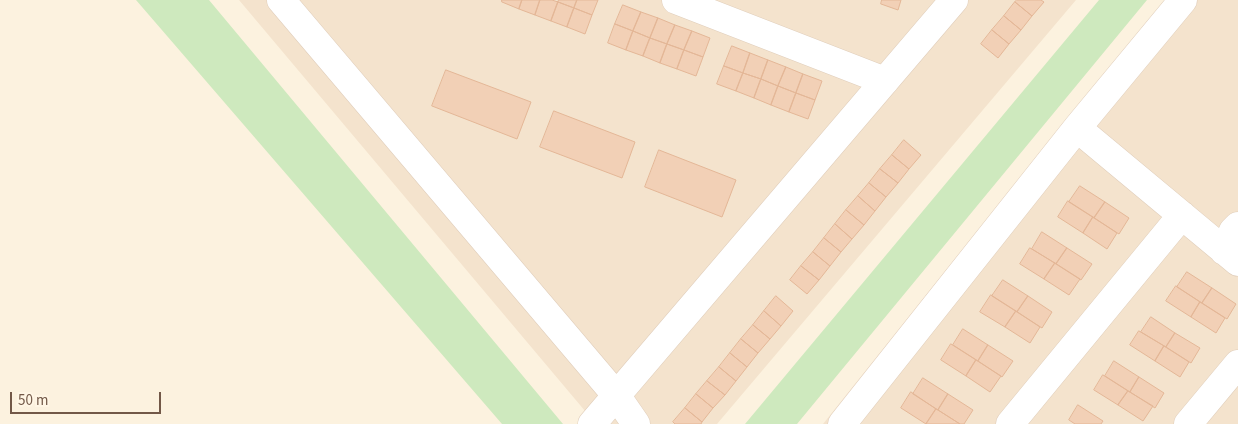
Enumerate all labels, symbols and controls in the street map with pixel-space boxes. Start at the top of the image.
scale bar [12,382,164,414]
text: 50 m [18,390,48,411]

